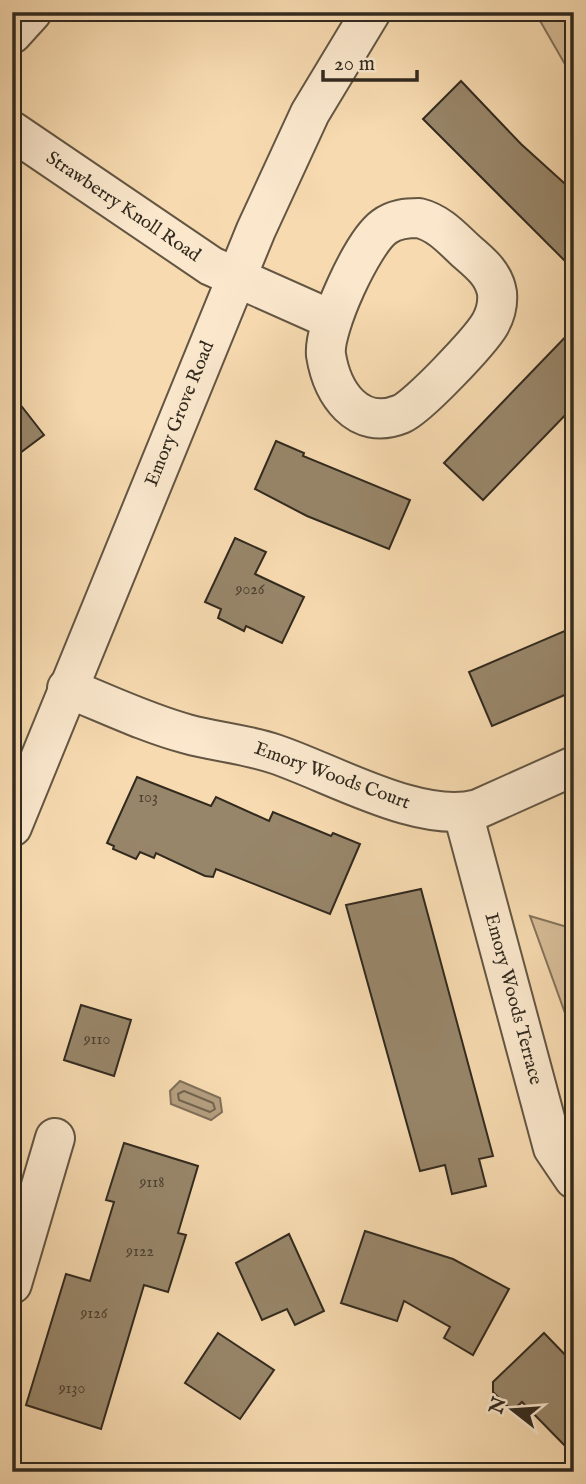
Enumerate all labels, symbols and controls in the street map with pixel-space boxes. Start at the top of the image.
scale bar [323,38,418,82]
text: 20 m [334,51,375,78]
street label: Strawberry Knoll Road [41,146,206,268]
street label: Emory Grove Road [140,337,220,490]
house number: 9026 [234,580,265,600]
street label: Emory Woods Court [251,737,414,815]
house number: 103 [138,788,158,808]
street label: Emory Woods Terrace [479,910,548,1088]
house number: 9110 [83,1030,110,1050]
house number: 9118 [138,1173,165,1193]
house number: 9122 [125,1242,154,1262]
house number: 9126 [79,1304,108,1324]
north arrow [477,1376,548,1446]
house number: 9130 [58,1379,86,1399]
text: N [484,1394,513,1418]

